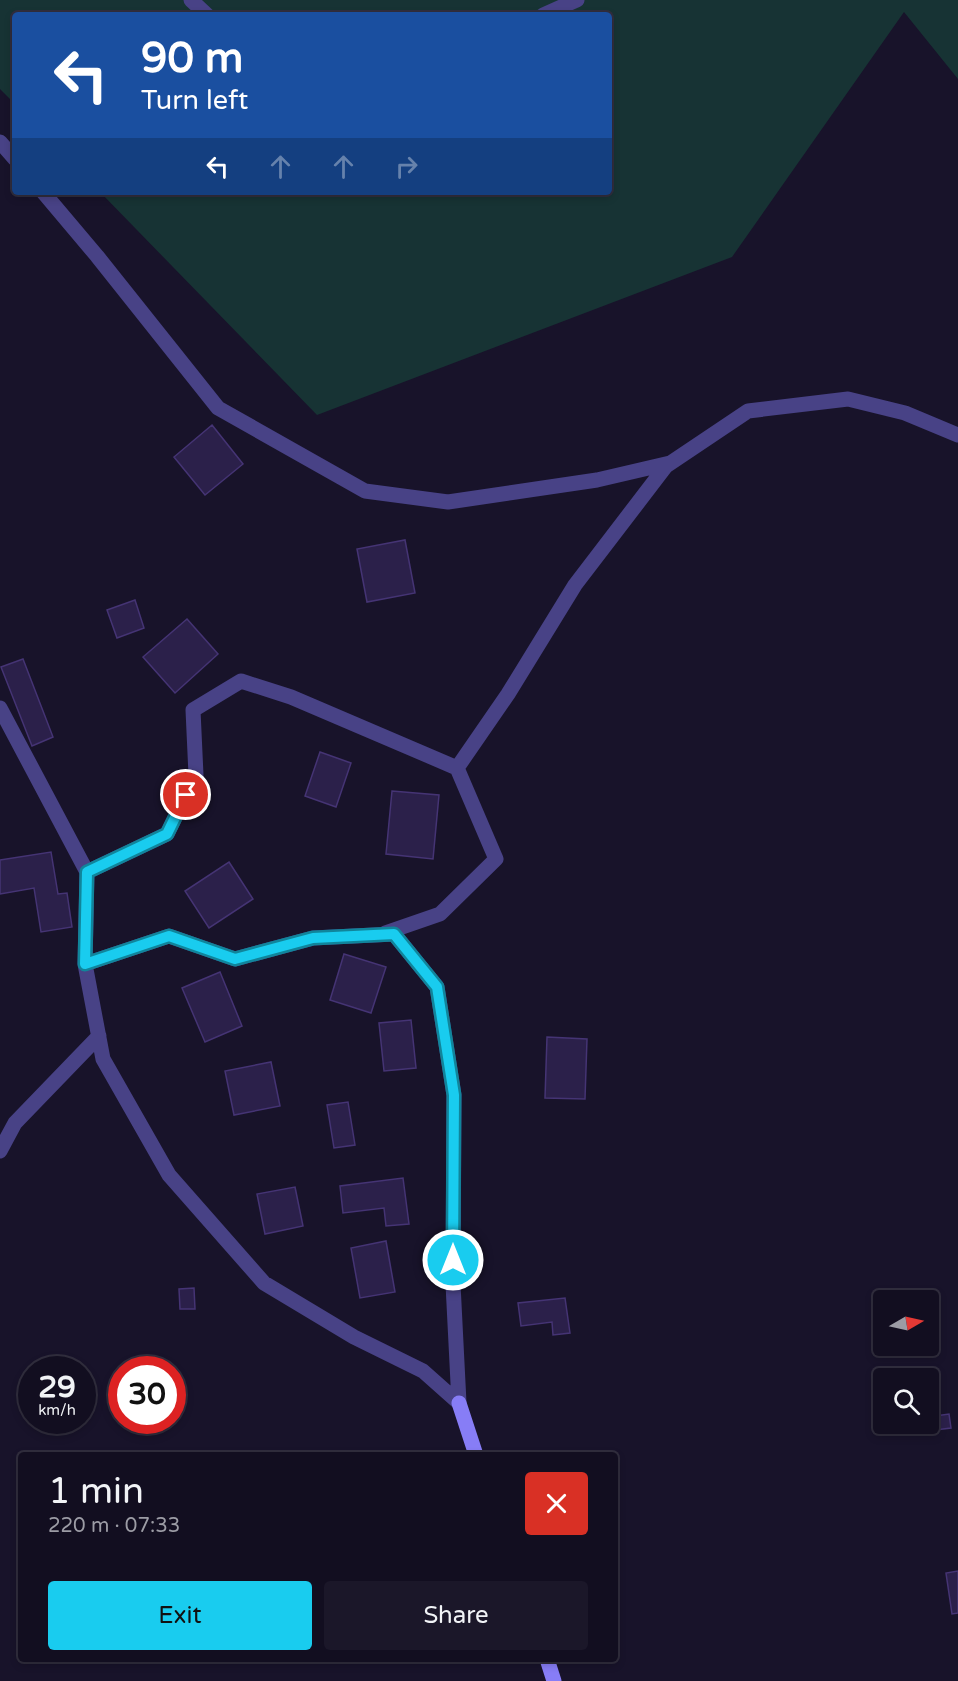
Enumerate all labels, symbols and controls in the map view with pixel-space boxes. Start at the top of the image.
text: 90 m [141,33,243,84]
icon: left [42,36,120,114]
text: Turn left [141,84,248,117]
icon: left [201,150,234,183]
icon: ahead [264,150,297,183]
icon: ahead [327,150,360,183]
icon: right [390,150,423,183]
pin [160,769,211,820]
icon: arrive [169,778,202,811]
position arrow [421,1228,485,1292]
north arrow [873,1290,939,1356]
map controls [873,1290,939,1434]
speed limit sign: 30 [108,1356,186,1434]
button: search [873,1368,939,1434]
text: 29 [38,1369,76,1406]
text: km/h [38,1401,76,1419]
text: 1 min [48,1470,144,1513]
button: close [525,1472,588,1535]
text: 220 m · 07:33 [48,1514,180,1538]
button: Exit [48,1581,312,1650]
button: Share [324,1581,588,1650]

